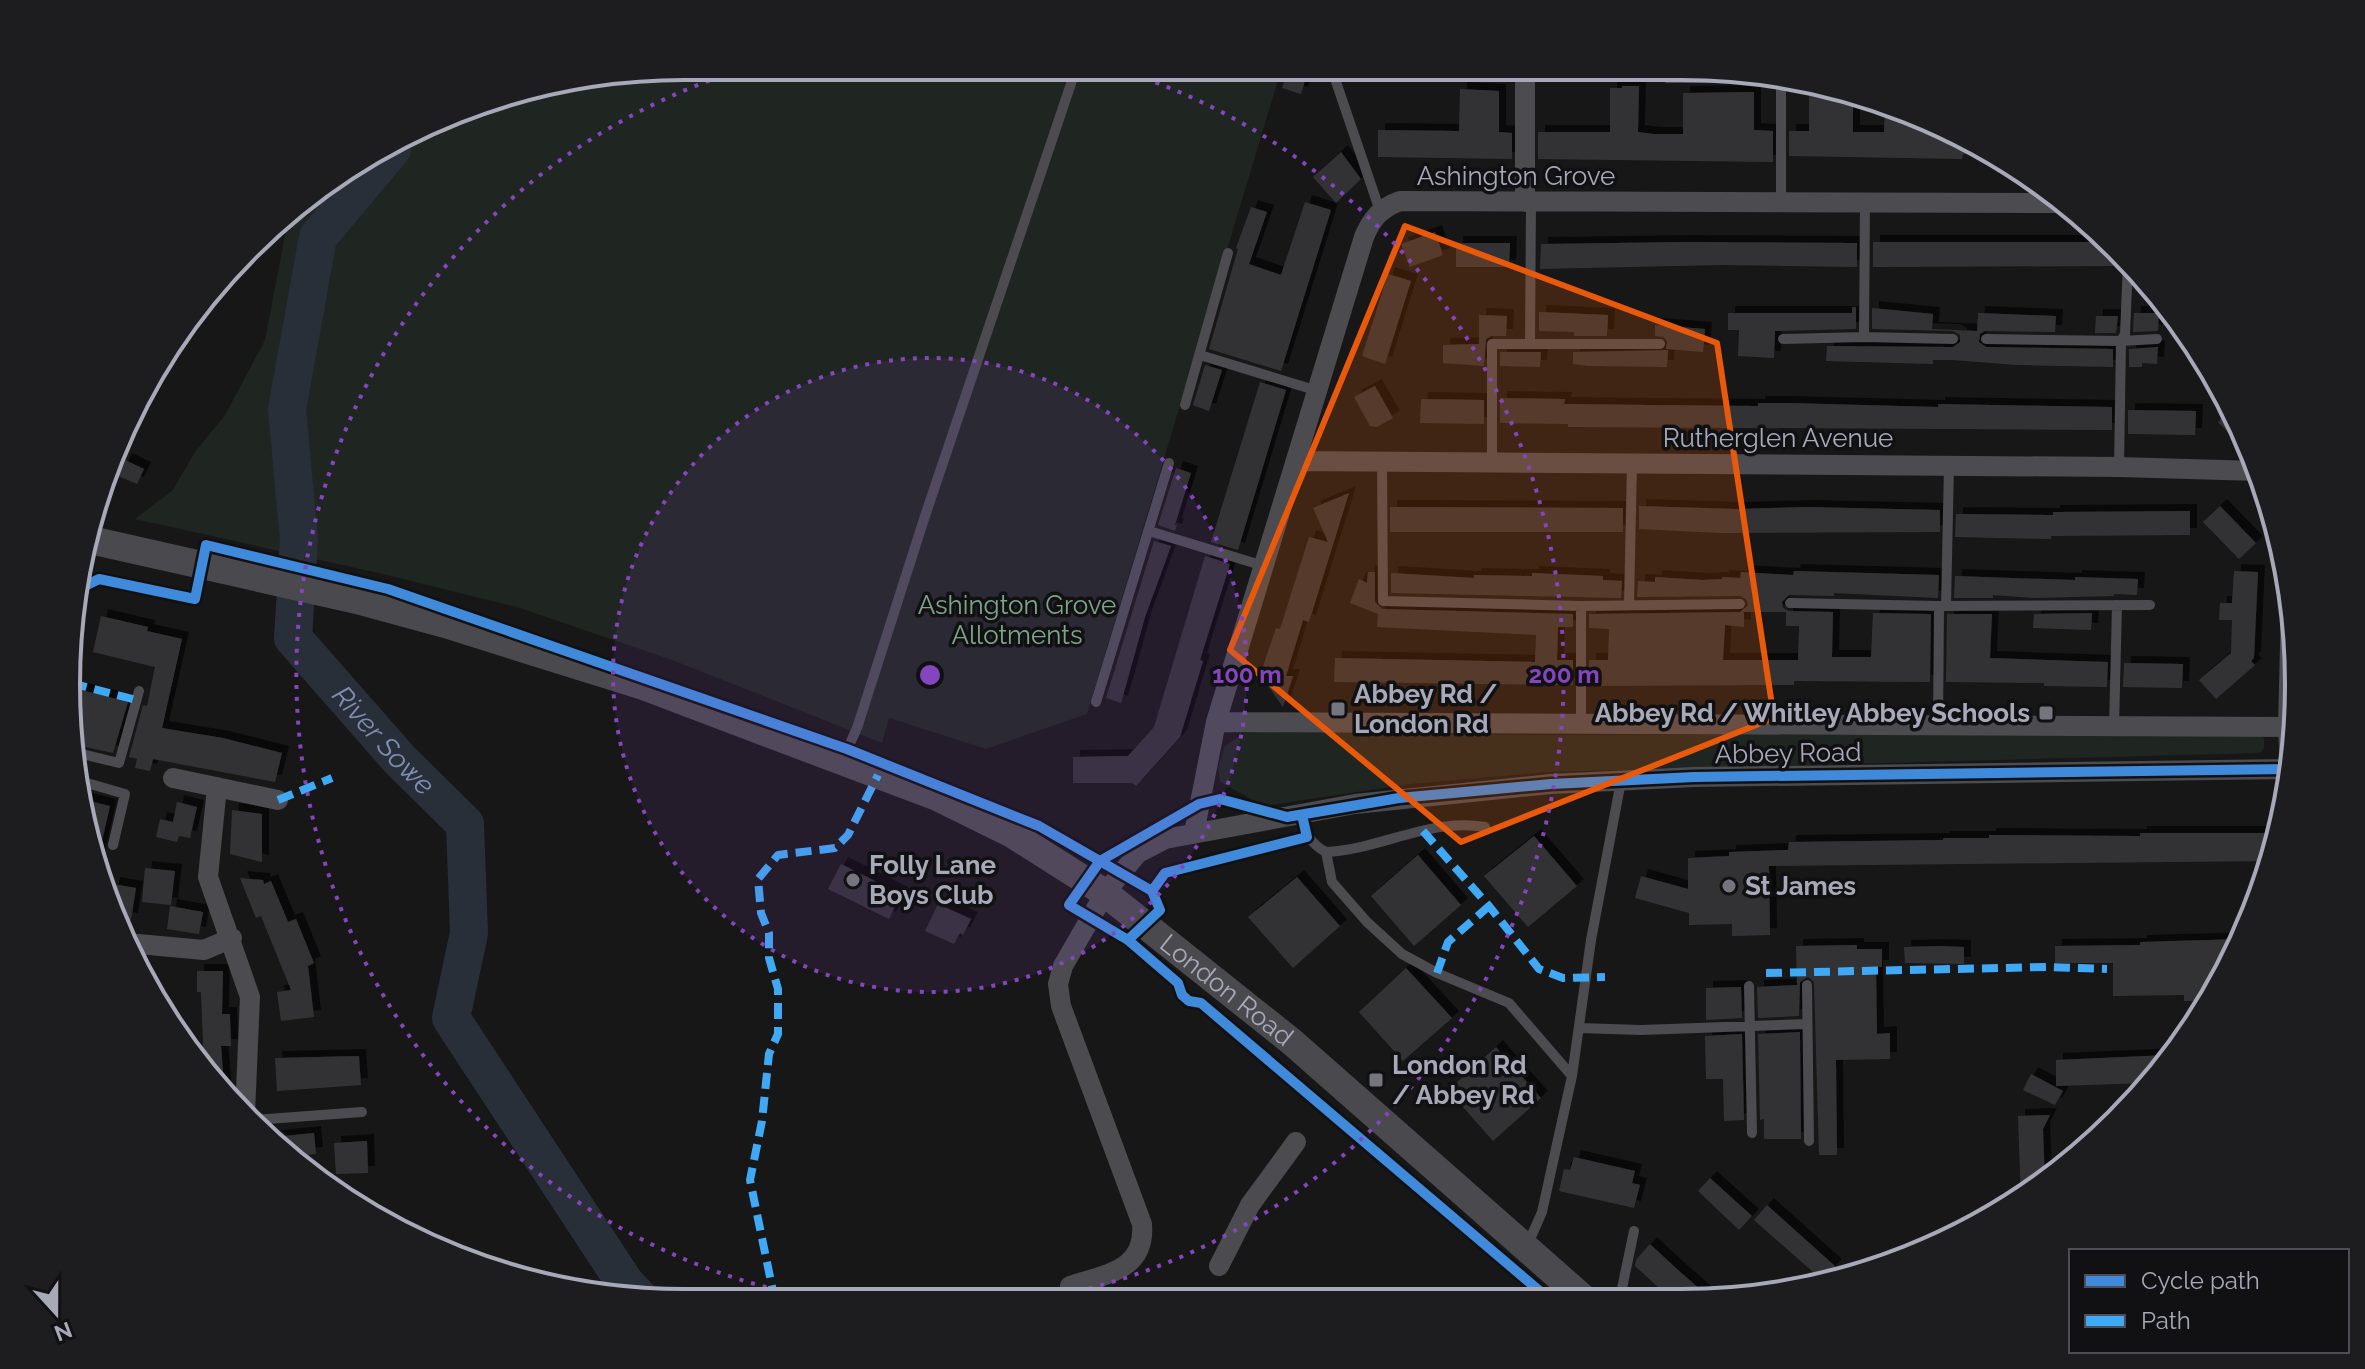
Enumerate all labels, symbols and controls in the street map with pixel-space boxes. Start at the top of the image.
street label: Ashington Grove [1417,161,1615,191]
street label: Rutherglen Avenue [1663,423,1893,453]
park label: Ashington Grove Allotments [918,590,1116,650]
text: 100 m [1212,660,1282,689]
text: 200 m [1528,660,1600,689]
centre of rings [916,661,944,689]
water label: River Sowe [325,679,441,802]
place label: Abbey Rd / London Rd [1354,679,1497,739]
place label: Abbey Rd / Whitley Abbey Schools [1595,698,2030,728]
marker: Abbey Rd / London Rd [1329,700,1347,718]
marker: Abbey Rd / Whitley Abbey Schools [2037,704,2055,722]
street label: Abbey Road [1714,737,1862,769]
place label: Folly Lane Boys Club [869,850,996,910]
marker: Folly Lane Boys Club [844,871,862,889]
place label: St James [1745,871,1856,901]
marker: St James [1720,877,1738,895]
street label: London Road [1154,928,1299,1052]
place label: London Rd / Abbey Rd [1392,1050,1535,1110]
marker: London Rd / Abbey Rd [1367,1071,1385,1089]
legend [2069,1249,2349,1353]
text: Cycle path [2141,1266,2260,1295]
north arrow [16,1273,96,1353]
text: Path [2141,1306,2191,1335]
text: N [51,1317,76,1347]

